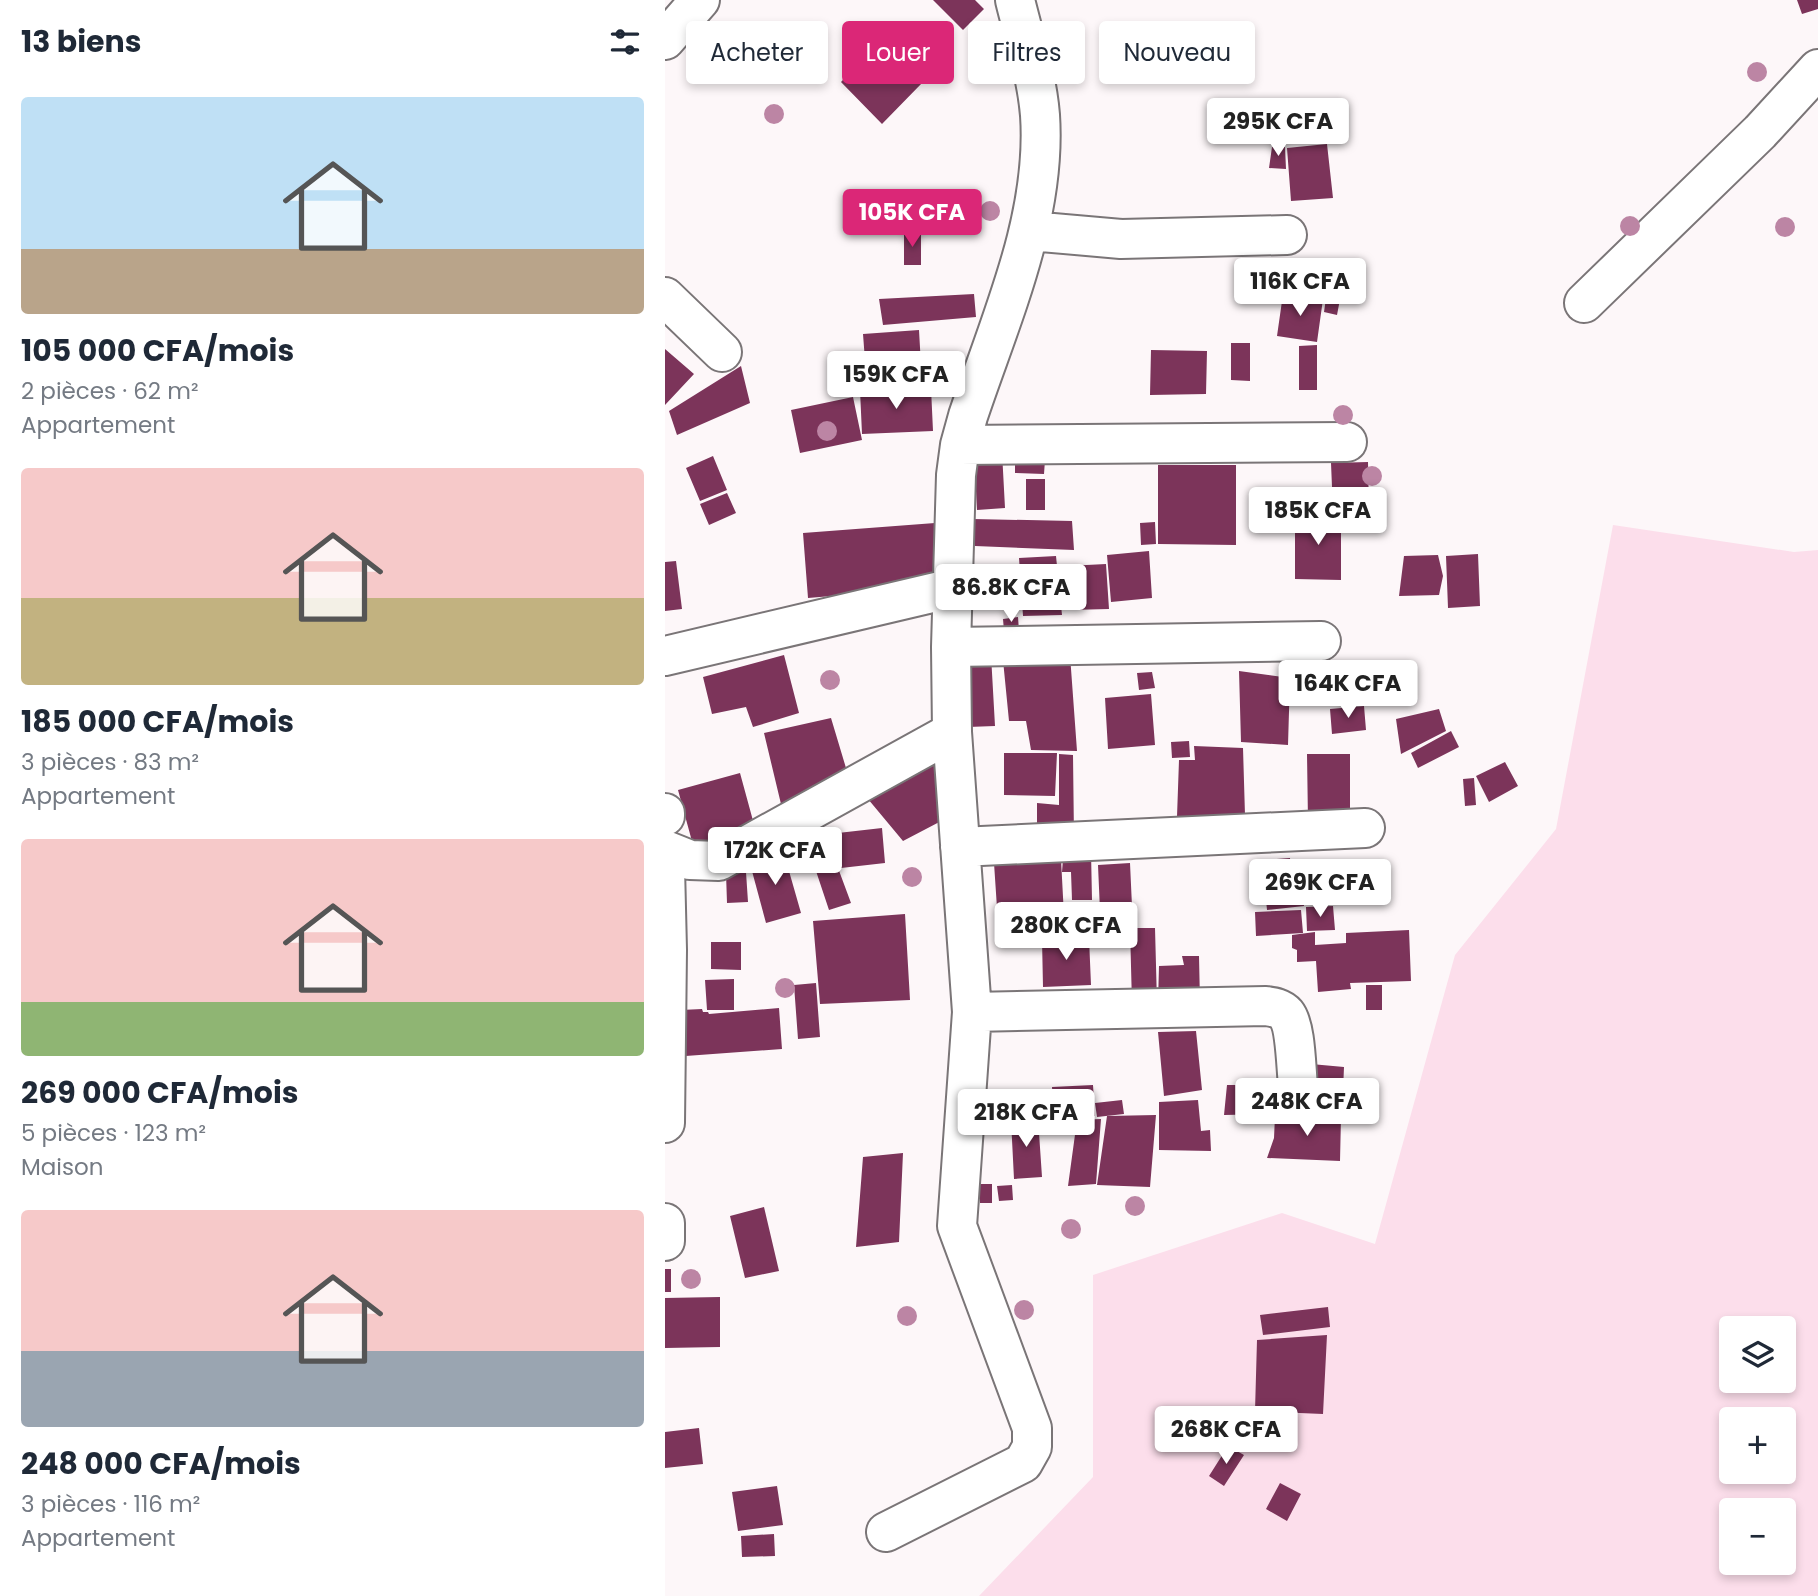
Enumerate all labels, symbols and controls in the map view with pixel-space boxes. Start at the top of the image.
text: 13 biens [21,20,141,63]
chip: Acheter [686,21,828,84]
chip: Louer [842,21,954,84]
chip: Filtres [968,21,1085,84]
chip: Nouveau [1099,21,1255,84]
icon: filters [606,23,644,61]
pin: 295K CFA [1206,99,1350,158]
text: 295K CFA [1223,105,1333,137]
icon: home [270,143,396,269]
pin: 105K CFA [840,190,984,249]
text: 105K CFA [859,196,965,228]
pin: 116K CFA [1228,258,1372,318]
text: 116K CFA [1250,265,1350,297]
text: 105 000 CFA/mois [21,329,294,372]
pin: 159K CFA [824,352,968,411]
text: 159K CFA [843,358,949,390]
text: 2 pièces · 62 m² [21,375,198,407]
text: Appartement [21,409,175,441]
pin: 185K CFA [1246,488,1390,547]
text: 185K CFA [1265,494,1371,526]
icon: home [270,514,396,640]
pin: 86.8K CFA [931,564,1091,624]
text: 86.8K CFA [952,571,1070,603]
pin: 164K CFA [1276,660,1420,720]
text: 164K CFA [1295,667,1401,699]
text: 185 000 CFA/mois [21,700,294,743]
text: 3 pièces · 83 m² [21,746,199,778]
text: Appartement [21,780,175,812]
pin: 172K CFA [703,828,847,887]
text: 172K CFA [724,834,826,866]
pin: 269K CFA [1248,860,1392,919]
text: 269K CFA [1265,866,1375,898]
icon: home [270,885,396,1011]
pin: 280K CFA [994,902,1138,962]
text: 280K CFA [1011,909,1122,941]
text: 269 000 CFA/mois [21,1071,299,1114]
pin: 248K CFA [1235,1078,1379,1138]
text: 248K CFA [1251,1085,1363,1117]
pin: 218K CFA [954,1090,1098,1149]
text: 218K CFA [974,1096,1078,1128]
text: 5 pièces · 123 m² [21,1117,206,1149]
text: Maison [21,1151,103,1183]
icon: home [270,1256,396,1382]
map controls [1719,1316,1796,1575]
button: layers [1719,1316,1796,1393]
pin: 268K CFA [1154,1406,1298,1466]
button: + [1719,1407,1796,1484]
text: 268K CFA [1171,1413,1281,1445]
text: 248 000 CFA/mois [21,1442,301,1485]
text: 3 pièces · 116 m² [21,1488,200,1520]
button: − [1719,1498,1796,1575]
text: Appartement [21,1522,175,1554]

